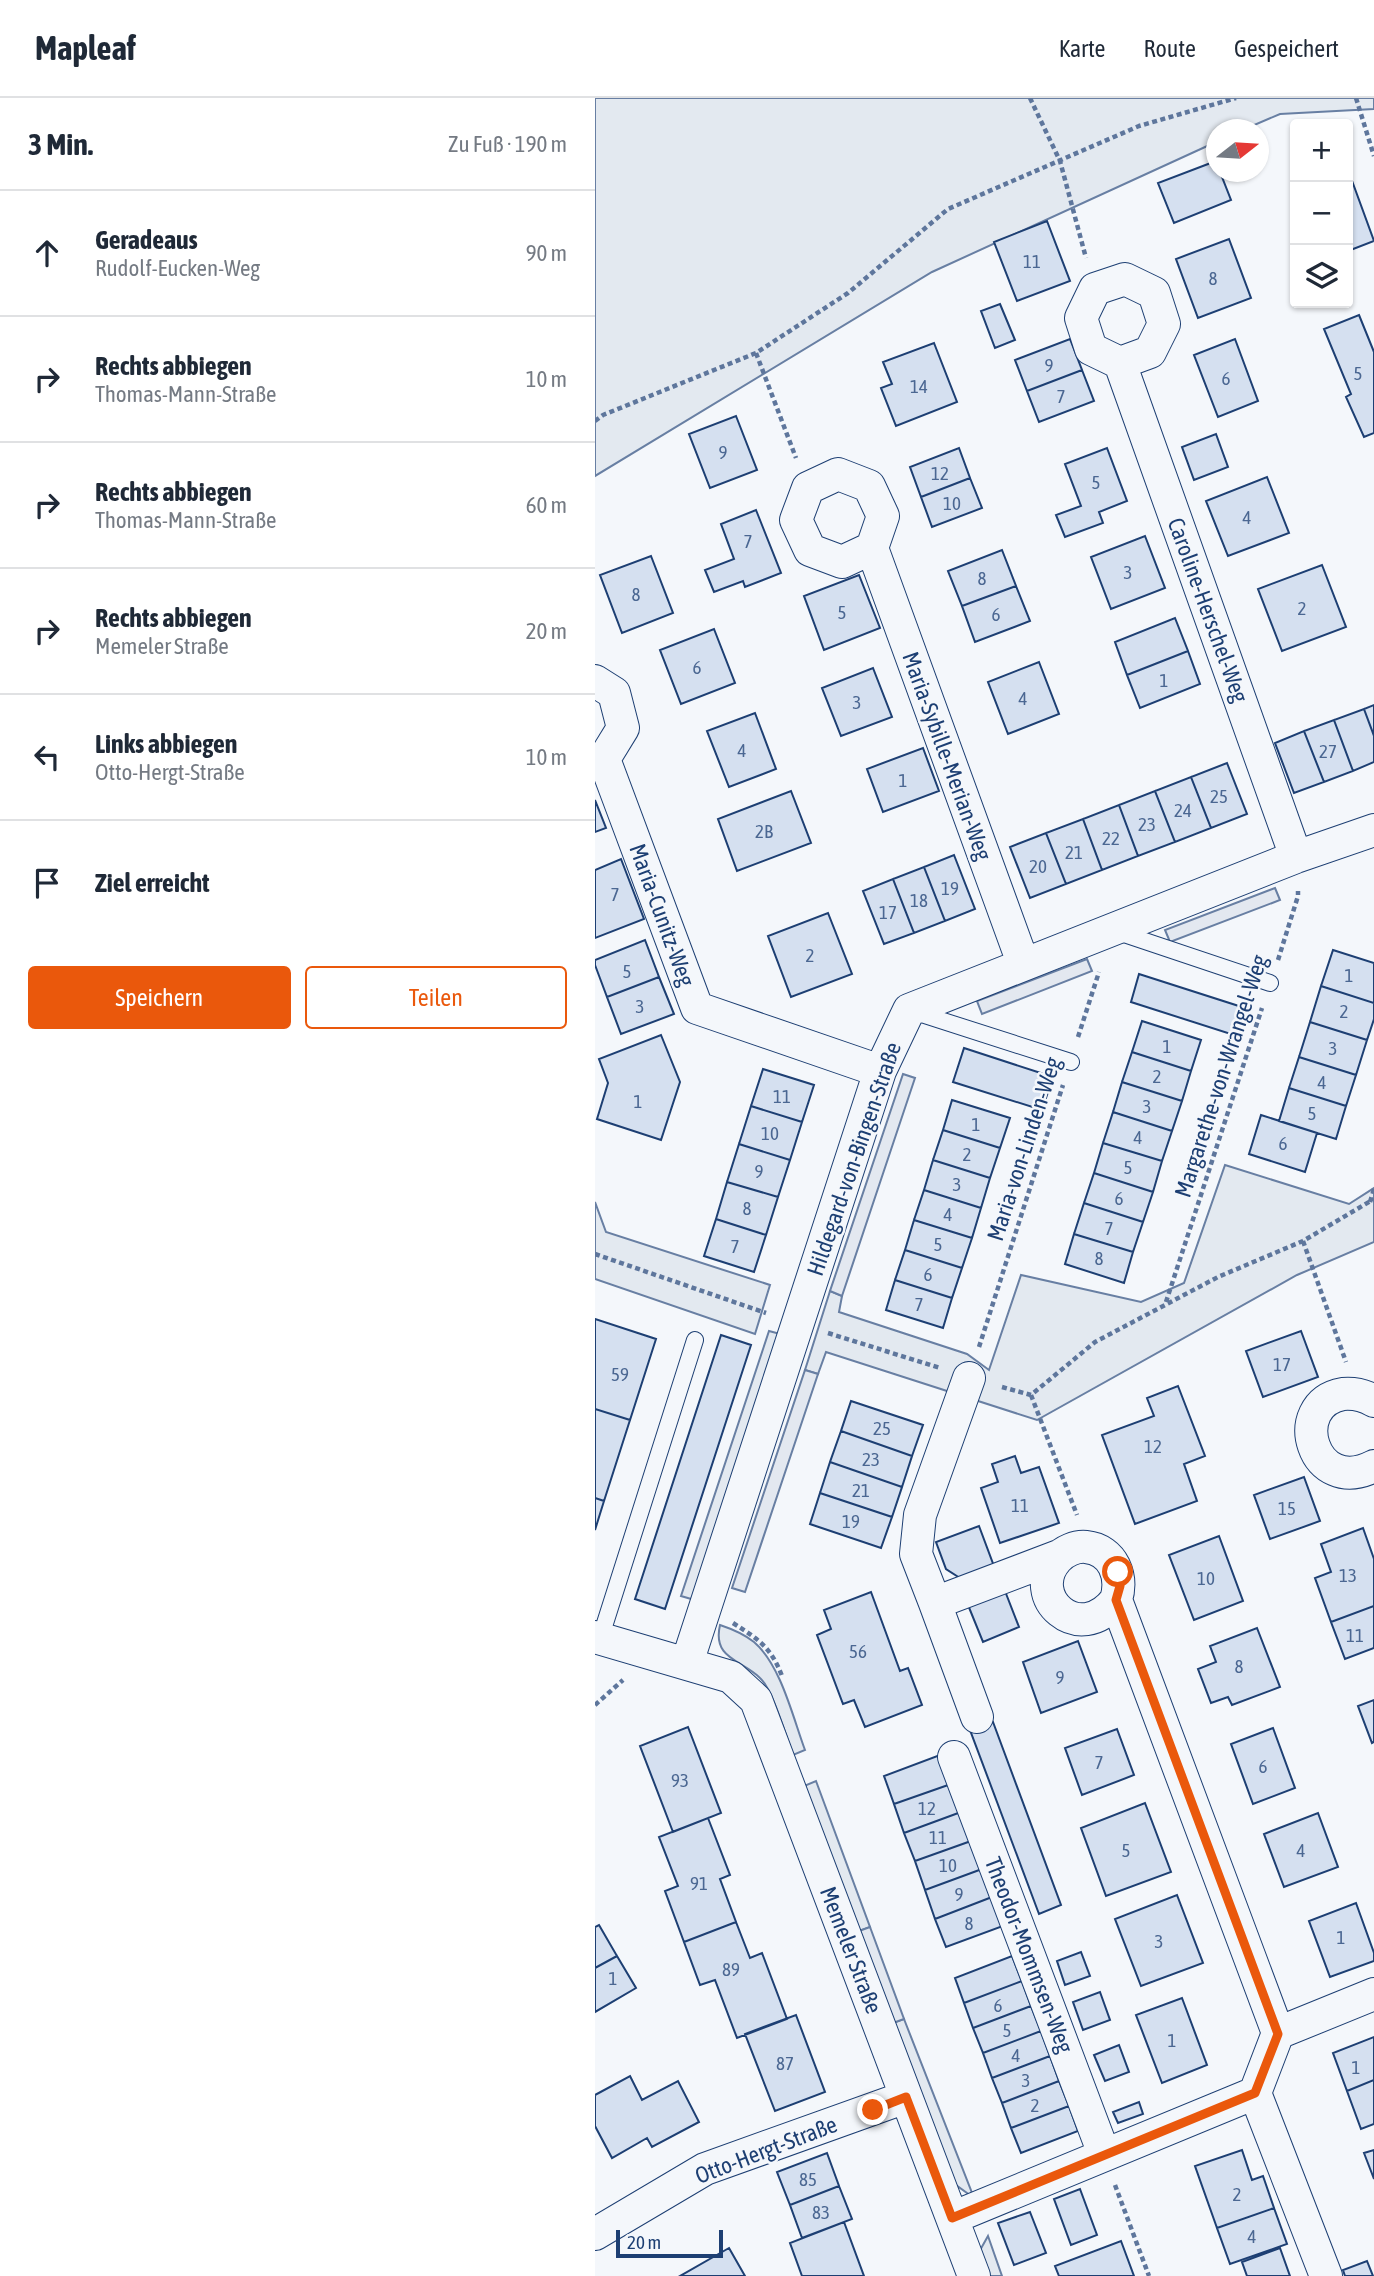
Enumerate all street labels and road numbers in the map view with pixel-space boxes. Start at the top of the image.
street label: Caroline-Herschel-Weg [1163,514,1253,706]
street label: Maria-Sybille-Merian-Weg [897,648,997,864]
street label: Maria-Cunitz-Weg [624,840,700,990]
street label: Margarethe-von-Wrangel-Weg [1169,951,1273,1201]
street label: Hildegard-von-Bingen-Straße [802,1039,906,1279]
street label: Maria-von-Linden-Weg [982,1054,1066,1244]
street label: Theodor-Mommsen-Weg [980,1854,1078,2057]
street label: Memeler Straße [815,1883,887,2017]
street label: Otto-Hergt-Straße [691,2111,841,2189]

